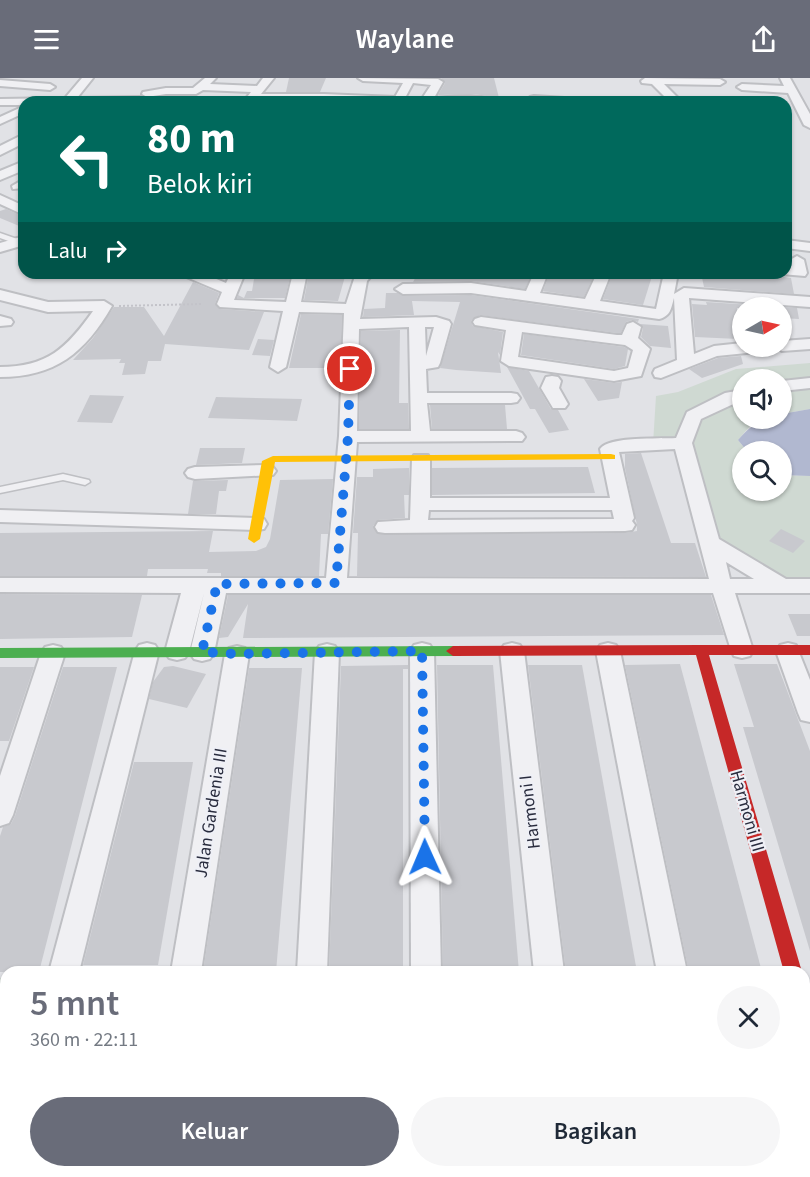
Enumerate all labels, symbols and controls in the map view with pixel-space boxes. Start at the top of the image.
text: Waylane [356,20,454,59]
icon: menu [30,23,63,56]
icon: share [747,23,780,56]
text: 80 m [147,109,236,169]
icon: left [48,120,126,198]
text: Belok kiri [147,165,253,204]
icon: right [99,234,132,267]
text: Lalu [48,235,87,267]
north arrow [732,297,792,357]
map controls [732,297,792,501]
pin [324,343,375,394]
icon: arrive [333,352,366,385]
button: sound [732,369,792,429]
button: search [732,441,792,501]
street label: Jalan Gardenia III [188,746,234,880]
street label: Harmoni III [723,767,771,855]
street label: Harmoni I [513,774,547,850]
position arrow [393,825,457,889]
text: 5 mnt [30,978,119,1029]
button: close [717,986,780,1049]
text: 360 m · 22:11 [30,1026,138,1054]
button: Keluar [30,1097,399,1166]
button: Bagikan [411,1097,780,1166]

